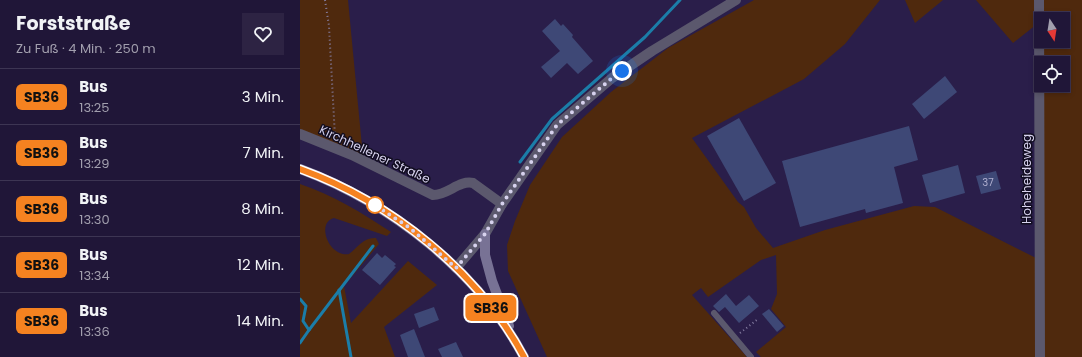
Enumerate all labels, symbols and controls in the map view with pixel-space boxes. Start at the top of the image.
text: Forststraße [16,10,130,37]
north arrow [1034,12,1070,48]
map controls [1034,12,1070,92]
button: heart [242,13,284,55]
text: Zu Fuß · 4 Min. · 250 m [16,39,156,58]
button: locate [1034,56,1070,92]
your location [612,61,632,81]
text: Bus [79,76,108,97]
text: 3 Min. [242,86,284,107]
text: SB36 [24,87,59,107]
text: 13:25 [79,98,109,117]
street label: Kirchhellener Straße [317,121,433,187]
text: Bus [79,132,108,153]
street label: Hoheheideweg [1018,134,1035,224]
text: 7 Min. [242,142,284,163]
text: SB36 [24,143,59,163]
text: 13:29 [79,154,110,173]
house number: 37 [982,175,994,190]
text: Bus [79,188,108,209]
unlabelled marker [366,196,384,214]
text: 8 Min. [241,198,284,219]
text: SB36 [24,199,59,219]
text: 13:30 [79,210,110,229]
text: Bus [79,244,108,265]
text: 12 Min. [237,254,284,275]
text: SB36 [24,255,59,275]
text: 13:34 [79,266,110,285]
line badge: SB36 [463,295,519,321]
text: SB36 [473,298,509,318]
text: Bus [79,300,108,321]
text: 14 Min. [236,310,284,331]
text: SB36 [24,311,59,331]
text: 13:36 [79,322,110,341]

